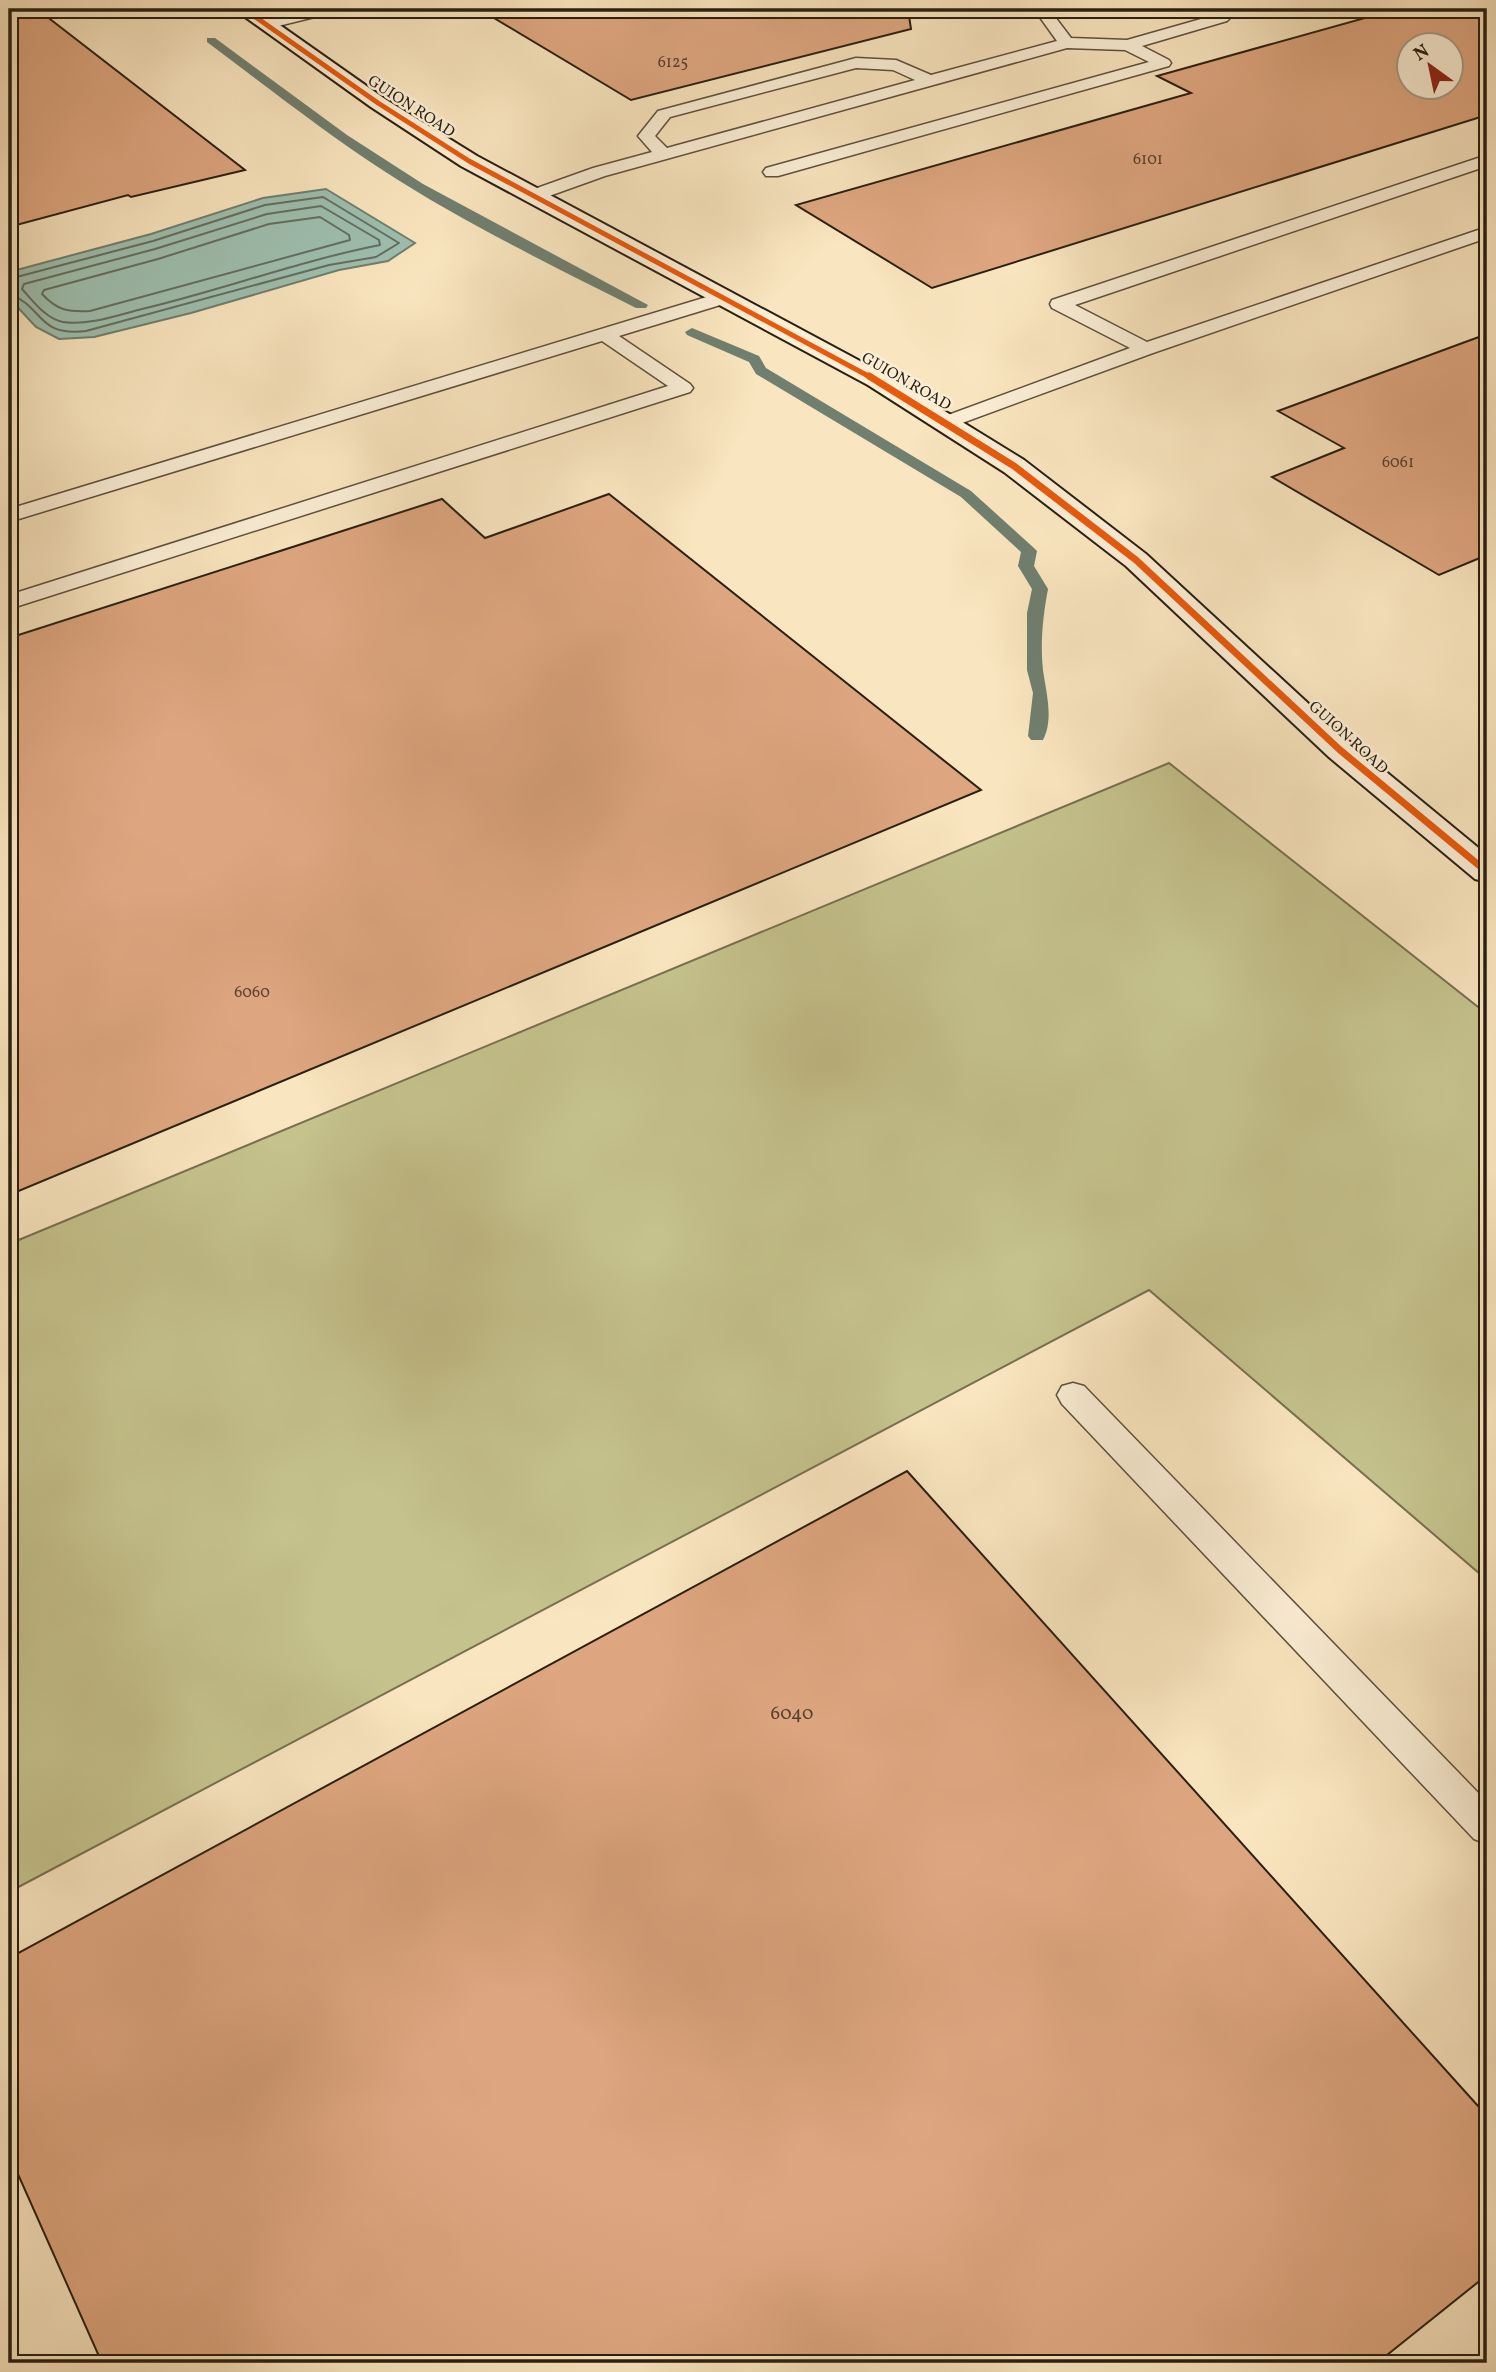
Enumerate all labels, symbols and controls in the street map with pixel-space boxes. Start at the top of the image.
north arrow [1394,32,1464,102]
text: N [1409,39,1435,68]
house number: 6125 [658,52,688,74]
street label: GUION ROAD [363,70,459,144]
house number: 6101 [1133,149,1163,171]
street label: GUION ROAD [857,347,955,417]
house number: 6061 [1382,452,1414,474]
street label: GUION ROAD [1303,696,1393,780]
house number: 6060 [234,982,270,1004]
house number: 6040 [771,1701,813,1727]

